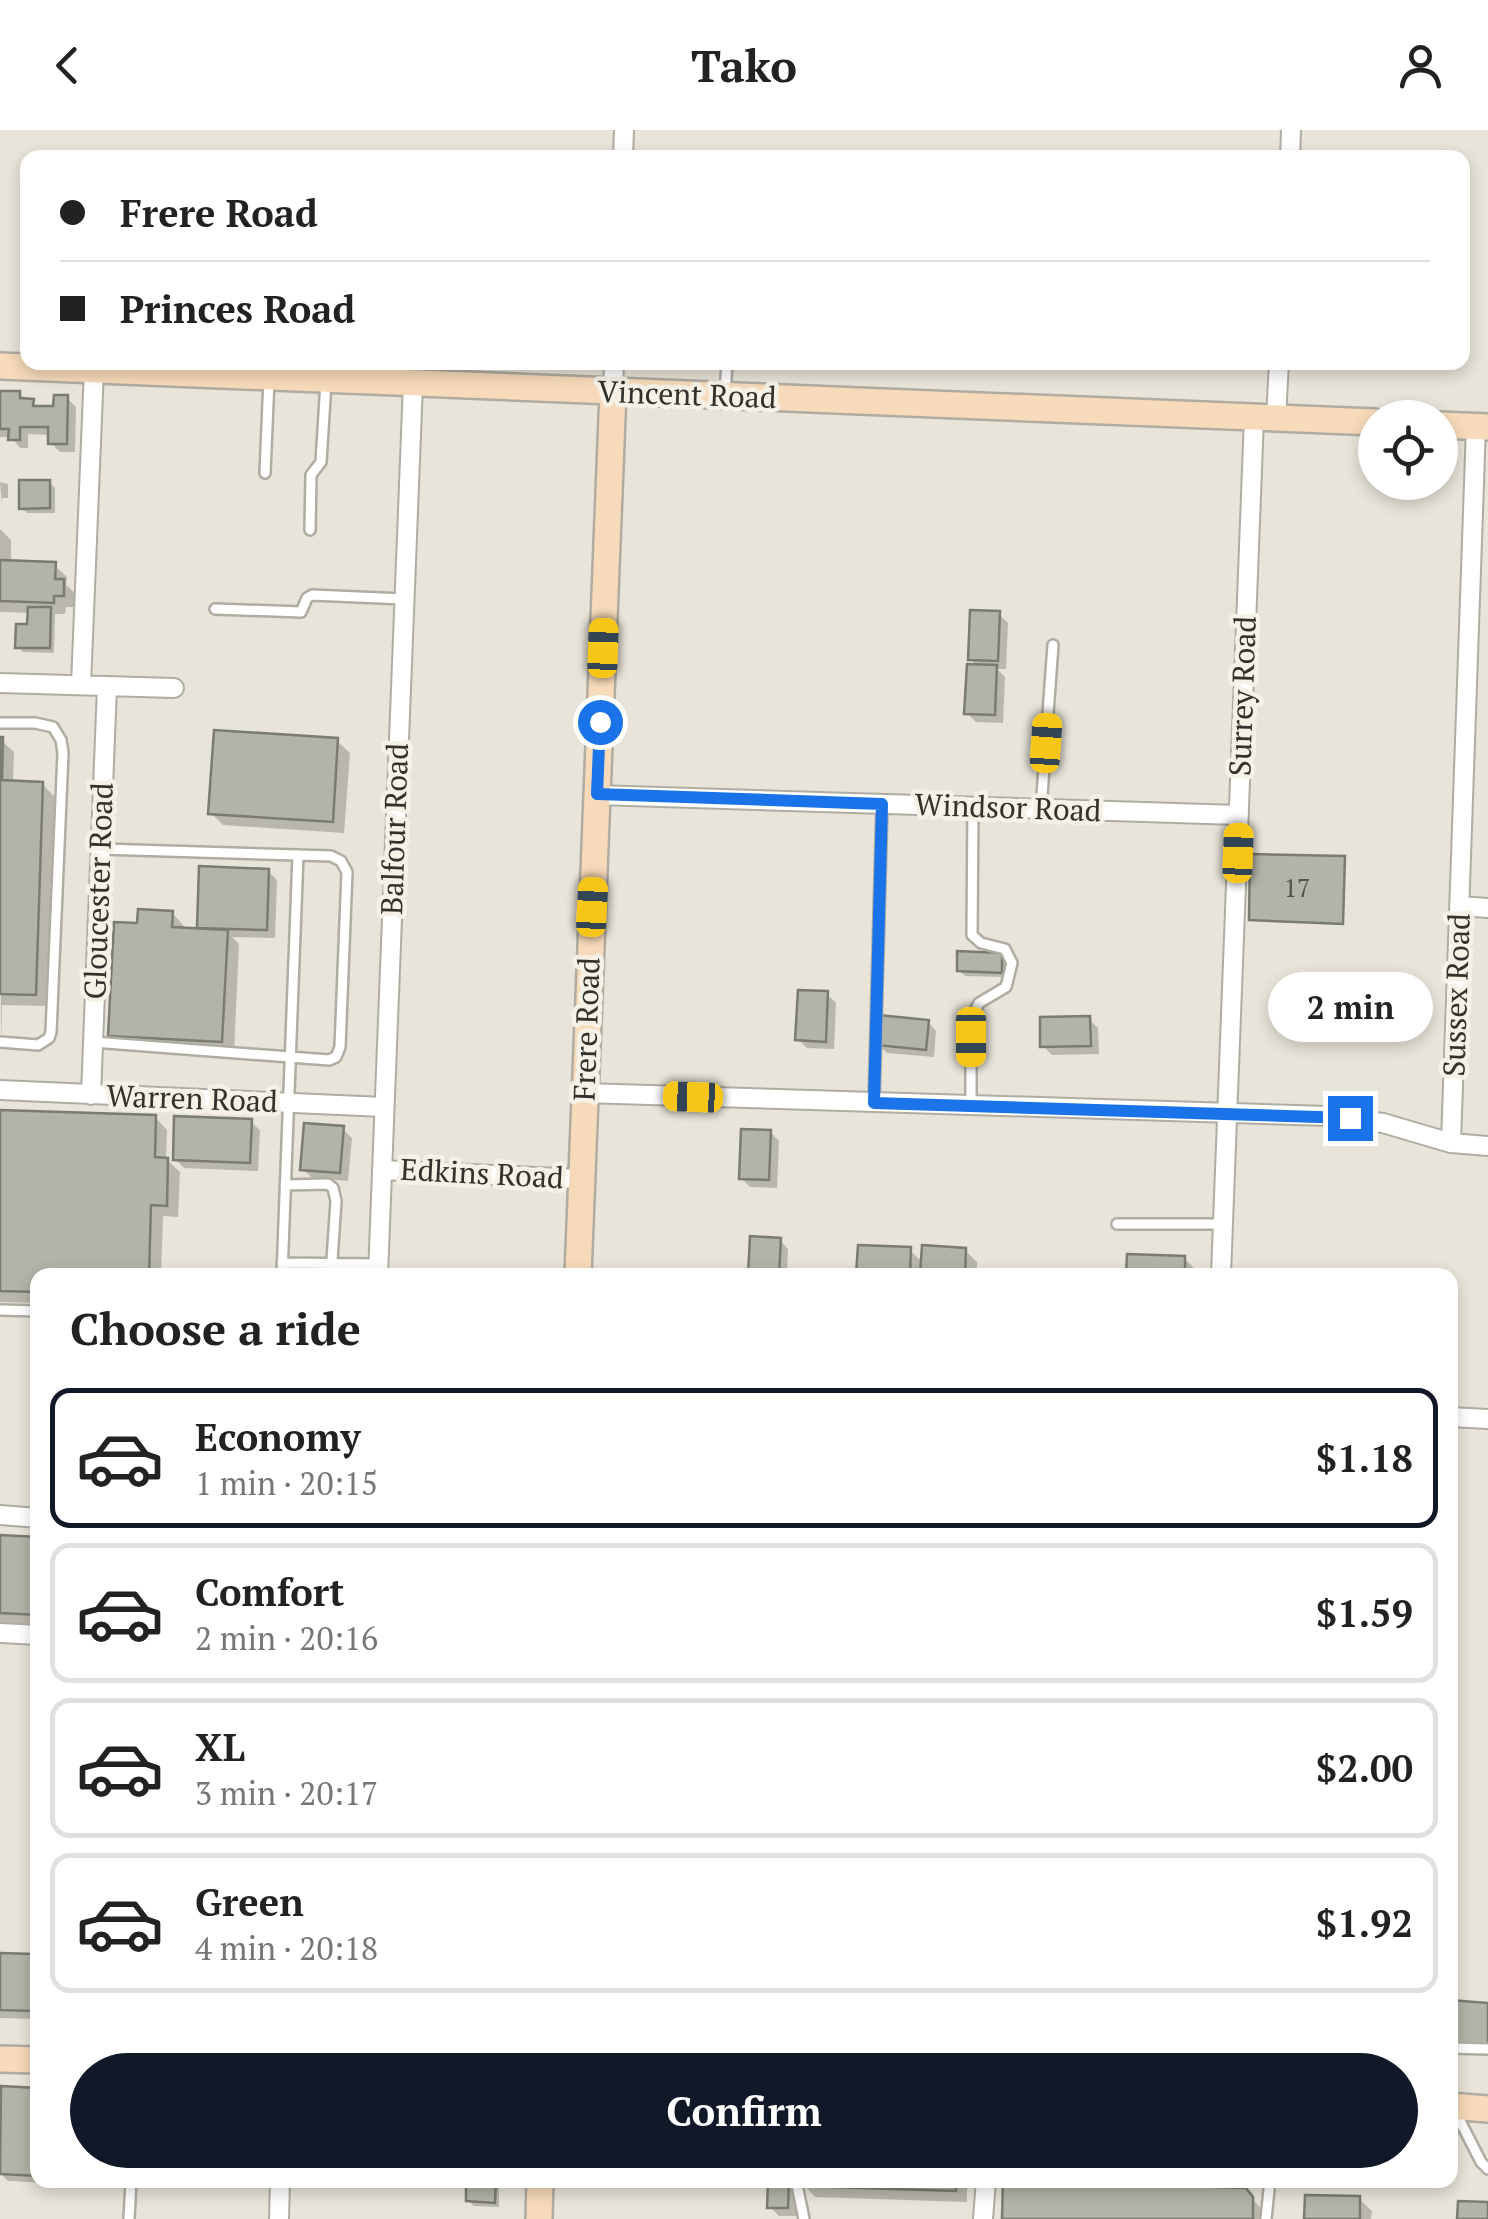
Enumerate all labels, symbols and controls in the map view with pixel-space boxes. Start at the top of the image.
text: Tako [691,35,797,95]
icon: back [40,38,95,93]
icon: person [1393,38,1448,93]
text: Frere Road [120,188,318,238]
text: Princes Road [120,284,355,334]
street label: Vincent Road [597,371,777,417]
map controls [1358,400,1458,500]
button: locate [1358,400,1458,500]
street label: Surrey Road [1219,615,1265,777]
car [587,617,619,679]
route start [578,700,623,745]
car [1029,712,1063,774]
street label: Balfour Road [371,742,417,916]
street label: Gloucester Road [74,782,122,1000]
street label: Windsor Road [914,784,1102,830]
car [1222,822,1254,884]
house number: 17 [1284,871,1310,904]
car [575,876,609,938]
street label: Sussex Road [1433,913,1479,1077]
street label: Frere Road [564,956,608,1102]
callout: 2 min [1268,973,1432,1043]
text: 2 min [1307,986,1394,1028]
car [956,1007,986,1067]
street label: Warren Road [106,1075,278,1121]
car [662,1081,724,1113]
route end [1328,1096,1373,1141]
street label: Edkins Road [399,1149,565,1197]
text: Choose a ride [70,1298,361,1358]
text: Economy [195,1412,361,1462]
icon: car [75,1413,165,1503]
text: $1.18 [1316,1433,1413,1483]
text: 1 min · 20:15 [195,1462,378,1504]
text: Comfort [195,1567,344,1617]
icon: car [75,1568,165,1658]
text: $1.59 [1316,1588,1413,1638]
text: 2 min · 20:16 [195,1617,378,1659]
text: XL [195,1722,245,1772]
icon: car [75,1723,165,1813]
text: $2.00 [1316,1743,1413,1793]
text: 3 min · 20:17 [195,1772,378,1814]
text: Green [195,1877,304,1927]
icon: car [75,1878,165,1968]
text: $1.92 [1316,1898,1413,1948]
text: 4 min · 20:18 [195,1927,378,1969]
button: Confirm [70,2053,1418,2168]

